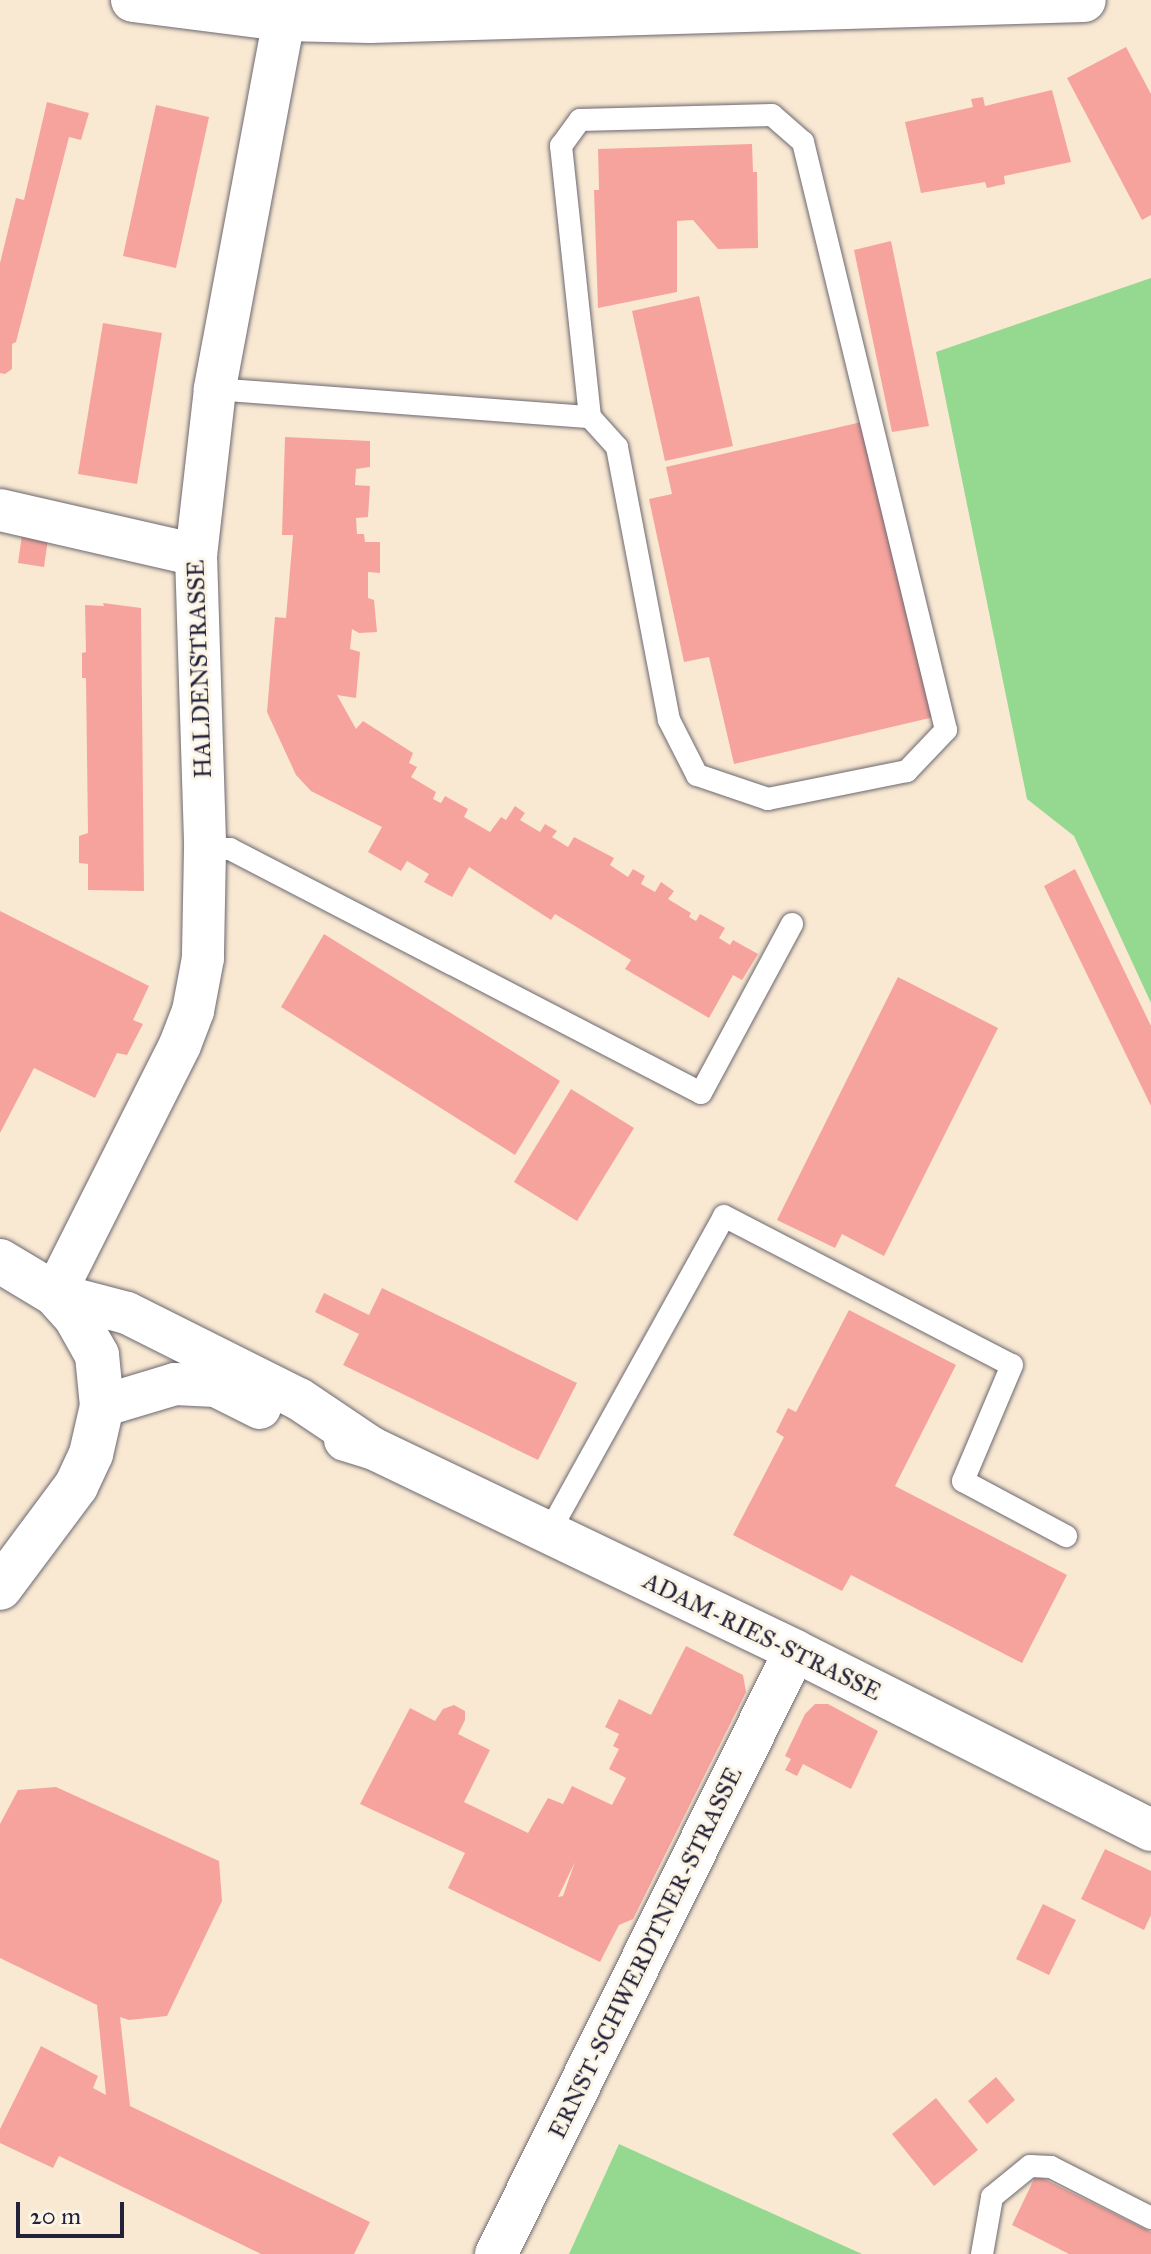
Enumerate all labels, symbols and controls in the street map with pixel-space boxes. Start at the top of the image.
street label: HALDENSTRASSE [182,559,218,779]
street label: ADAM-RIES-STRASSE [638,1567,886,1707]
street label: ERNST-SCHWERDTNER-STRASSE [543,1762,749,2144]
scale bar [20,2186,128,2236]
text: 20 m [30,2201,81,2231]

